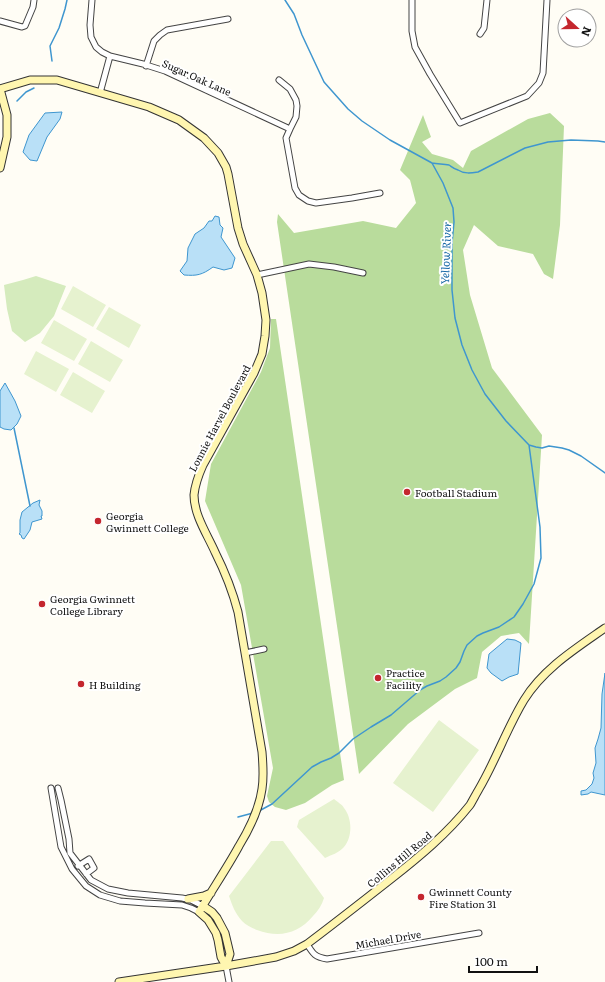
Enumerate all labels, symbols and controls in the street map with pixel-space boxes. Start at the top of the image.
north arrow [557,8,597,48]
text: N [578,25,596,39]
street label: Sugar Oak Lane [160,55,234,99]
water label: Yellow River [436,221,454,285]
street label: Lonnie Harvel Boulevard [184,362,254,474]
place label: Football Stadium [415,485,497,500]
marker: Football Stadium [402,487,412,497]
place label: Georgia Gwinnett College [106,508,189,535]
marker: Georgia Gwinnett College [93,516,103,526]
place label: Georgia Gwinnett College Library [50,591,135,618]
marker: Georgia Gwinnett College Library [37,599,47,609]
place label: Practice Facility [386,665,425,692]
marker: Practice Facility [373,673,383,683]
place label: H Building [89,677,141,692]
marker: H Building [76,679,86,689]
street label: Collins Hill Road [363,827,435,891]
place label: Gwinnett County Fire Station 31 [429,884,512,911]
marker: Gwinnett County Fire Station 31 [416,892,426,902]
street label: Michael Drive [354,926,422,952]
scale bar [469,948,537,974]
text: 100 m [475,952,508,970]

